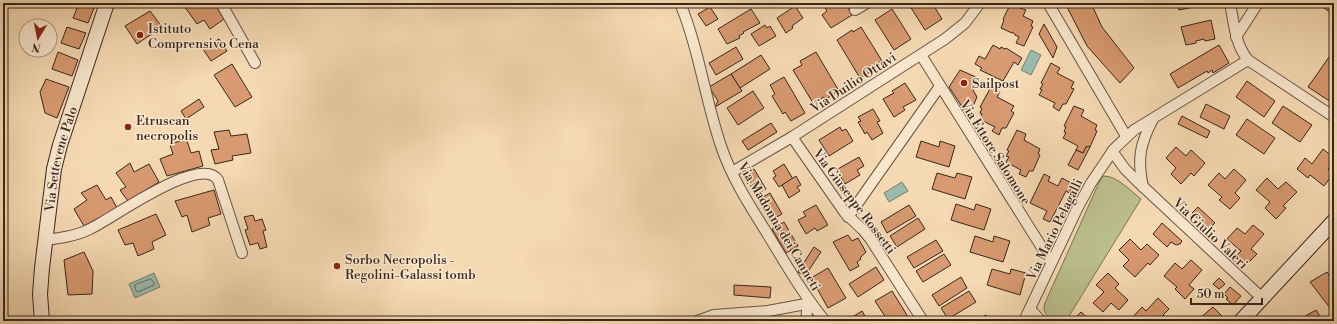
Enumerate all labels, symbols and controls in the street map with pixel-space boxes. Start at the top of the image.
north arrow [18,18,58,58]
place label: Istituto Comprensivo Cena [148,21,259,52]
marker: Istituto Comprensivo Cena [135,30,145,40]
text: N [31,39,42,55]
street label: Via Duilio Ottavi [807,49,899,117]
place label: Sailpost [972,76,1020,92]
marker: Sailpost [959,78,969,88]
street label: Via Ettore Salomone [956,96,1034,208]
street label: Via Settevene Palo [42,105,81,213]
place label: Etruscan necropolis [136,113,199,144]
marker: Etruscan necropolis [123,122,133,132]
street label: Via Giuseppe Rossetti [809,145,899,257]
street label: Via Madonna dei Canneti [734,159,824,294]
street label: Via Mario Pelagalli [1023,176,1086,284]
street label: Via Giulio Valeri [1169,194,1251,273]
place label: Sorbo Necropolis - Regolini-Galassi tomb [345,252,476,283]
marker: Sorbo Necropolis - Regolini-Galassi tomb [332,261,342,271]
scale bar [1191,280,1262,306]
text: 50 m [1197,287,1225,302]

